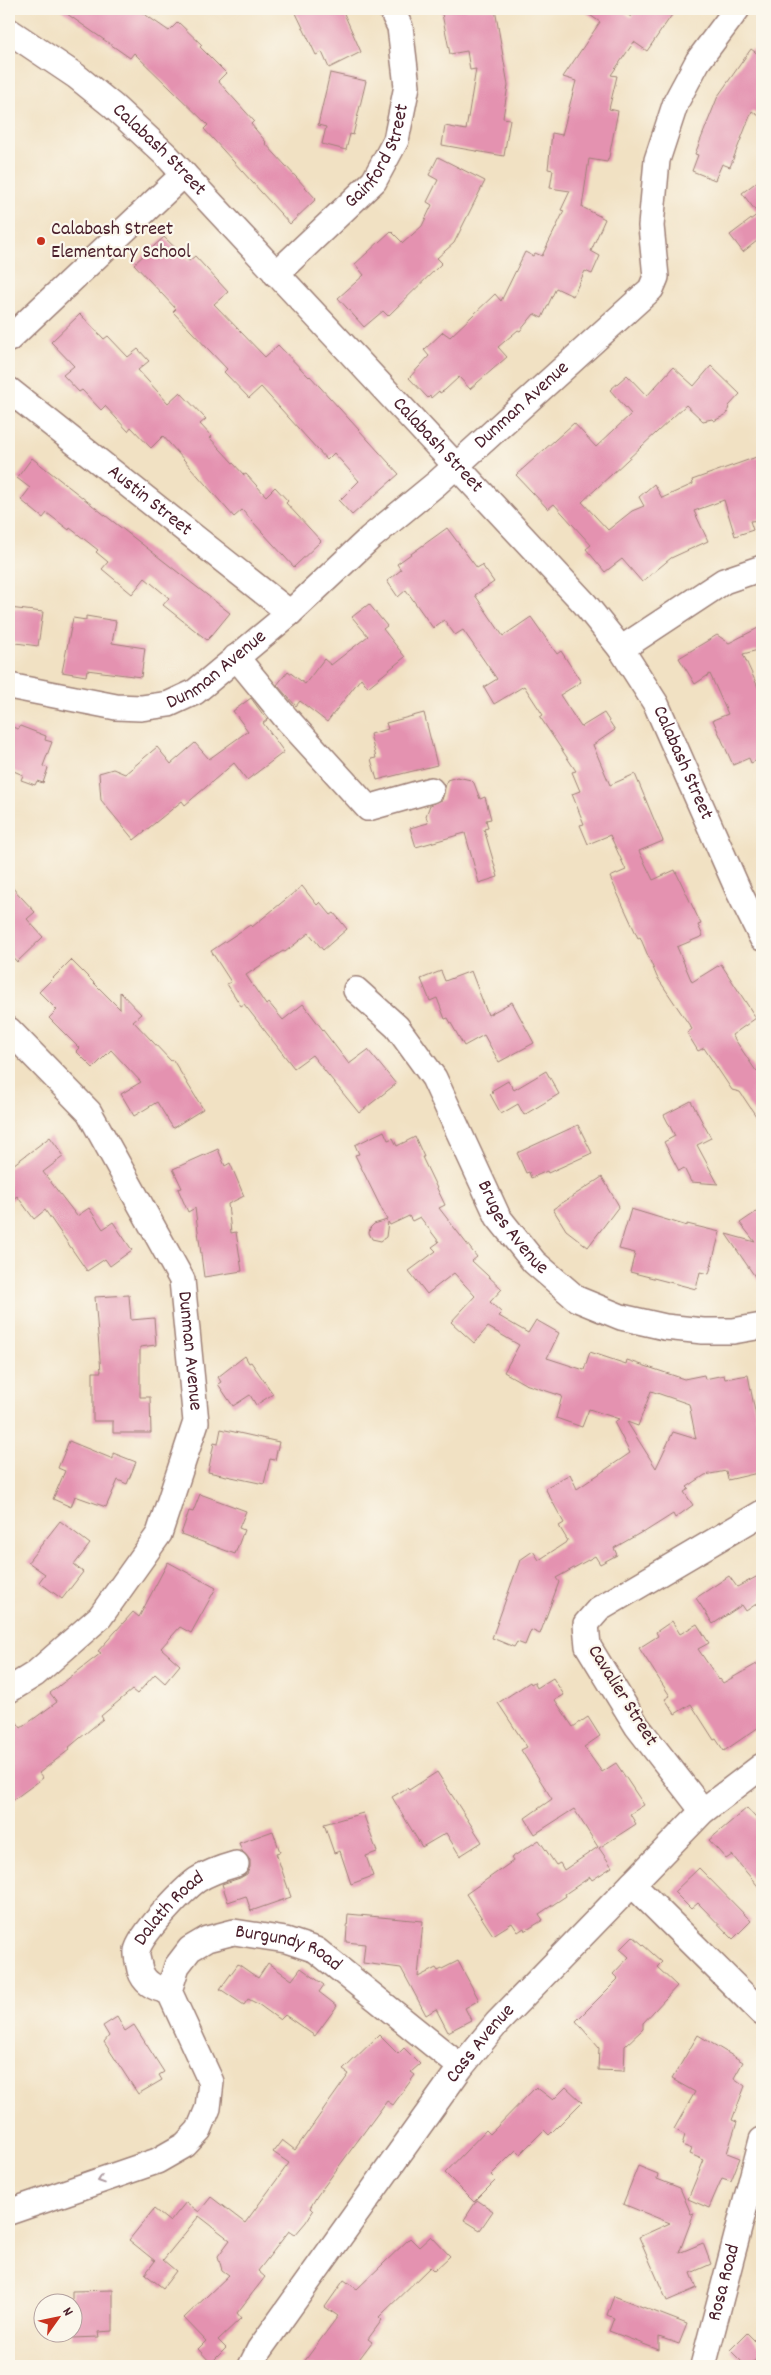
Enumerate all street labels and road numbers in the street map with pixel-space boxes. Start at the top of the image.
street label: Calabash Street [105,97,212,203]
street label: Gainford Street [339,101,417,215]
street label: Dunman Avenue [468,355,576,456]
street label: Calabash Street [385,391,489,500]
street label: Austin Street [101,459,198,544]
street label: Dunman Avenue [162,624,273,717]
street label: Calabash Street [645,701,720,825]
street label: Bruges Avenue [469,1176,554,1282]
street label: Dunman Avenue [169,1290,209,1412]
street label: Cavalier Street [580,1640,664,1752]
street label: Dalath Road [128,1865,210,1952]
street label: Burgundy Road [233,1918,347,1979]
street label: Cass Avenue [440,1998,522,2089]
street label: Rosa Road [701,2241,748,2324]

